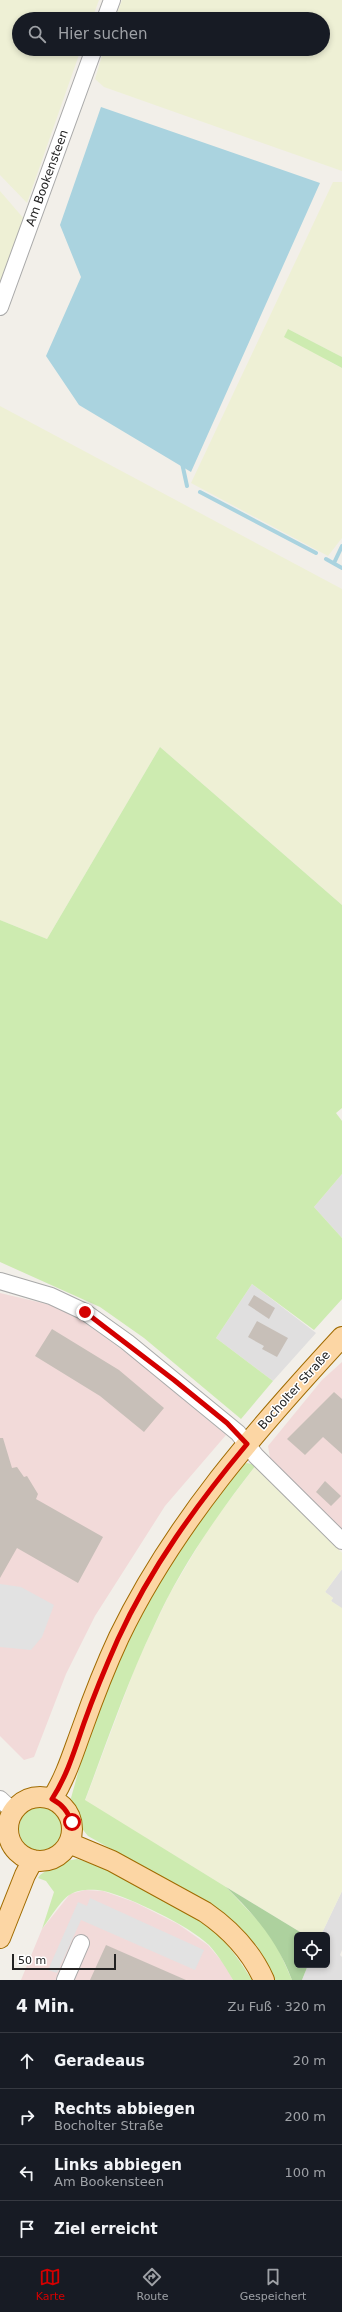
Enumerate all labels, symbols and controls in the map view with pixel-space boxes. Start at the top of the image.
search box [12,12,330,56]
icon: search [26,23,48,45]
text: Hier suchen [58,25,147,43]
street label: Am Bookensteen [23,128,71,228]
route end [76,1303,94,1321]
street label: Bocholter Straße [255,1348,333,1432]
route start [63,1813,81,1831]
map controls [294,1932,330,1968]
button: locate [294,1932,330,1968]
scale bar [12,1952,116,1971]
text: 50 m [18,1954,46,1967]
text: 4 Min. [16,1996,75,2016]
text: Zu Fuß · 320 m [228,1999,326,2014]
icon: ahead [16,2050,38,2072]
text: Geradeaus [54,2052,145,2070]
text: 20 m [293,2053,326,2068]
text: Rechts abbiegen [54,2100,195,2118]
icon: right [16,2106,38,2128]
text: 200 m [284,2109,326,2124]
text: Bocholter Straße [54,2118,163,2133]
text: Links abbiegen [54,2156,182,2174]
icon: left [16,2162,38,2184]
text: 100 m [284,2165,326,2180]
text: Am Bookensteen [54,2174,164,2189]
icon: arrive [16,2218,38,2240]
text: Ziel erreicht [54,2220,158,2238]
tab: Karte [36,2266,65,2303]
tab: Route [136,2266,168,2303]
tab: Gespeichert [240,2266,306,2303]

